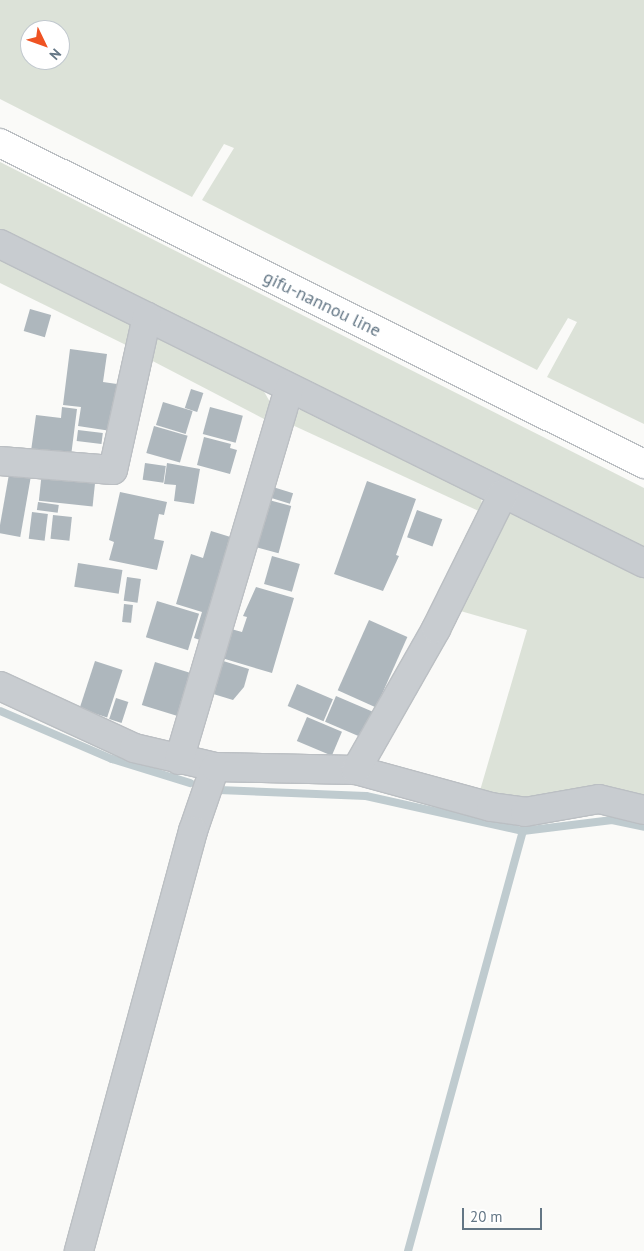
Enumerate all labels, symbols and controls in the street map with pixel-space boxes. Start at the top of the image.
north arrow [20,20,70,70]
text: N [46,45,65,64]
street label: gifu-nannou line [260,266,384,342]
scale bar [464,1198,544,1230]
text: 20 m [470,1207,503,1226]

